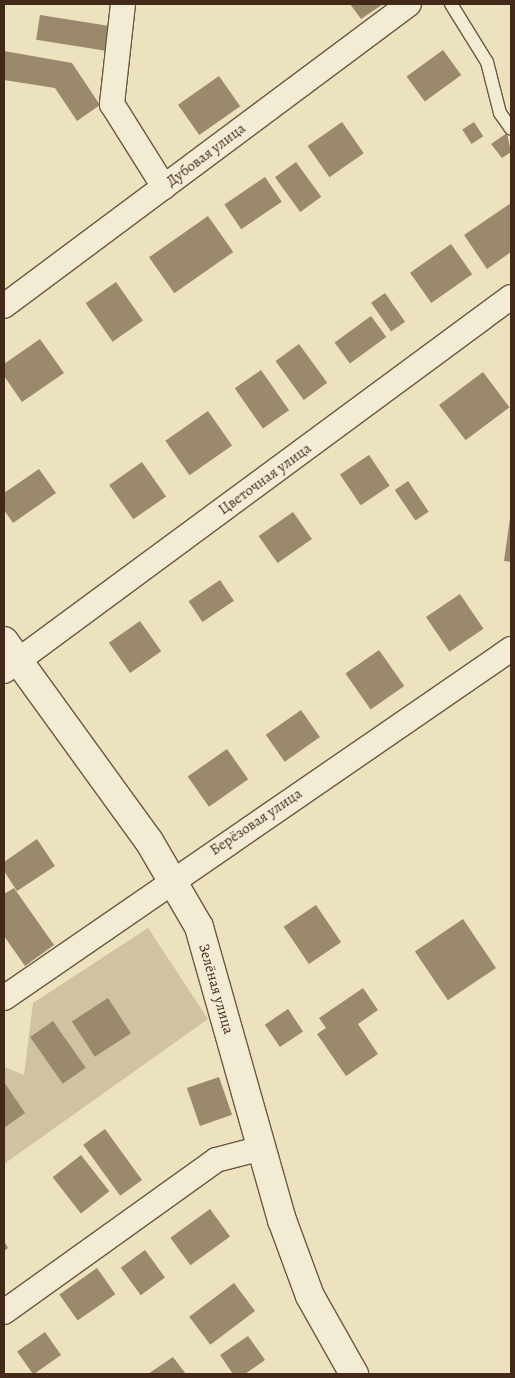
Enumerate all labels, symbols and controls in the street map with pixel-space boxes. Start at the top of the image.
street label: Дубовая улица [163,119,249,191]
street label: Цветочная улица [215,439,315,519]
street label: Берёзовая улица [207,785,305,859]
street label: Зелёная улица [195,942,237,1036]

